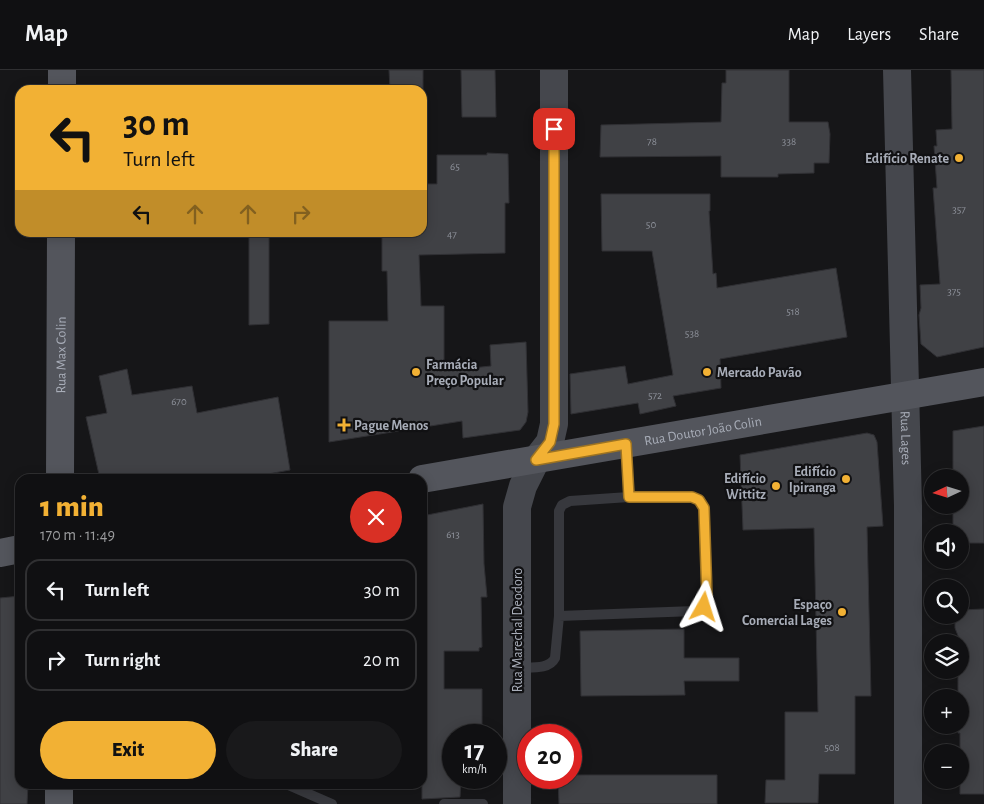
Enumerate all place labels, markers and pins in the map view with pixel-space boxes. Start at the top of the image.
pin [533,108,575,150]
place label: Edifício Renate [865,152,949,166]
marker: Edifício Renate [953,152,965,164]
place label: Farmácia Preço Popular [426,358,504,388]
marker: Farmácia Preço Popular [410,366,422,378]
marker: Mercado Pavão [701,366,713,378]
place label: Mercado Pavão [717,366,802,380]
marker: Pague Menos [338,419,350,431]
place label: Pague Menos [354,419,428,433]
place label: Edifício Ipiranga [789,465,836,495]
place label: Edifício Wittitz [724,472,766,502]
marker: Edifício Ipiranga [840,473,852,485]
marker: Edifício Wittitz [770,480,782,492]
place label: Espaço Comercial Lages [742,598,832,628]
marker: Espaço Comercial Lages [836,606,848,618]

